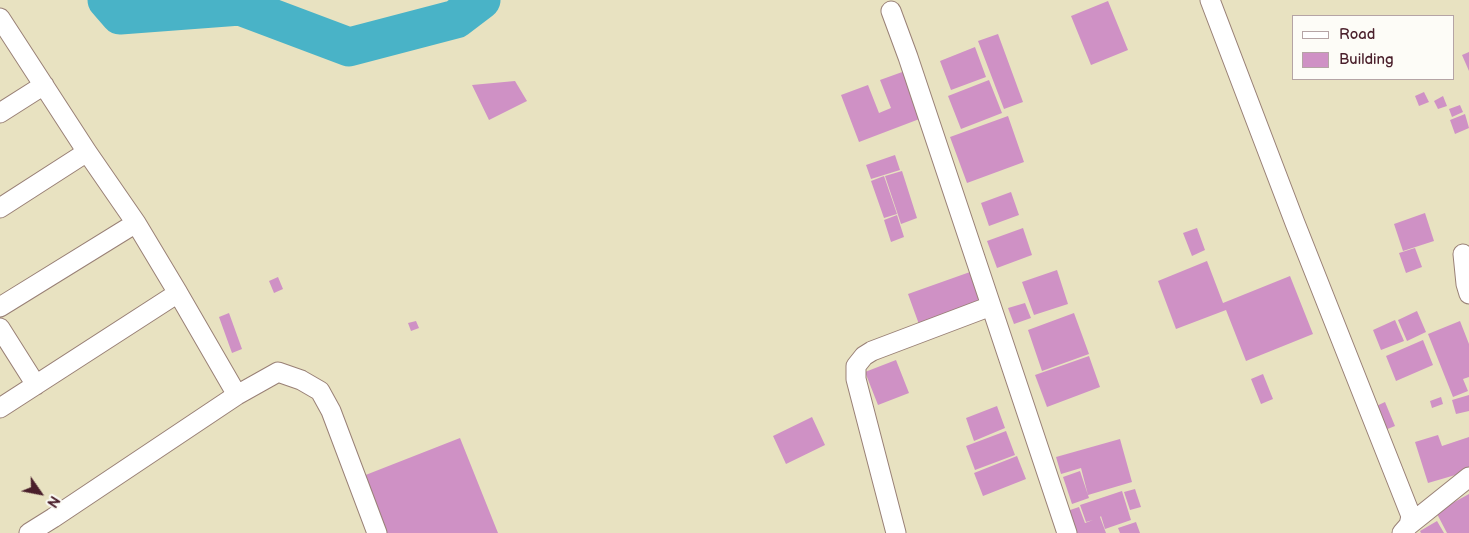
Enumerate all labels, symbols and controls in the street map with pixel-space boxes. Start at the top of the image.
legend [1292,15,1454,80]
text: Road [1339,25,1375,44]
text: Building [1339,50,1394,69]
north arrow [15,468,65,518]
text: N [43,492,63,510]

